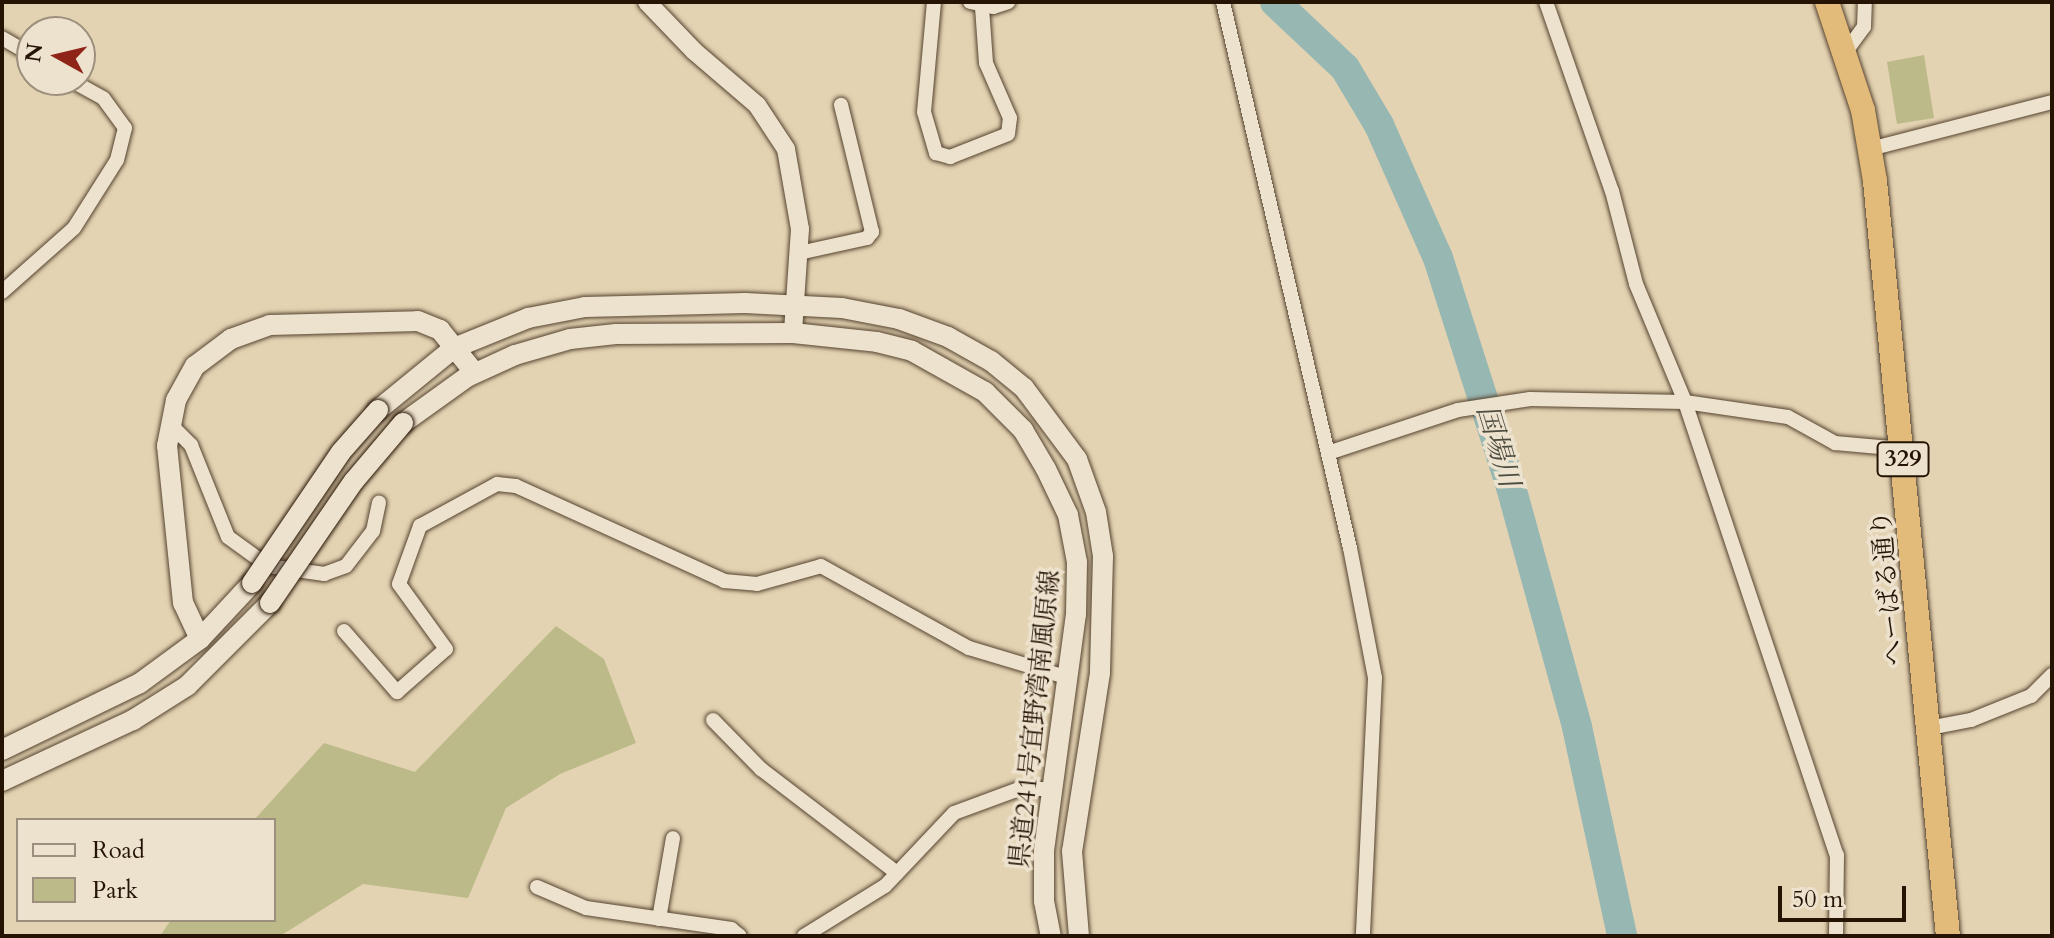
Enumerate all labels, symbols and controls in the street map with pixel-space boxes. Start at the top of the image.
north arrow [16,16,96,96]
text: N [18,41,50,64]
water label: 国場川 [1470,401,1526,491]
road number: 329 [1875,439,1931,479]
street label: へーばる通り [1866,509,1910,667]
street label: 県道241号宜野湾南風原線 [1004,568,1066,870]
legend [16,818,276,922]
text: Road [92,834,145,867]
scale bar [1782,870,1910,920]
text: Park [92,874,138,907]
text: 50 m [1792,883,1843,916]

